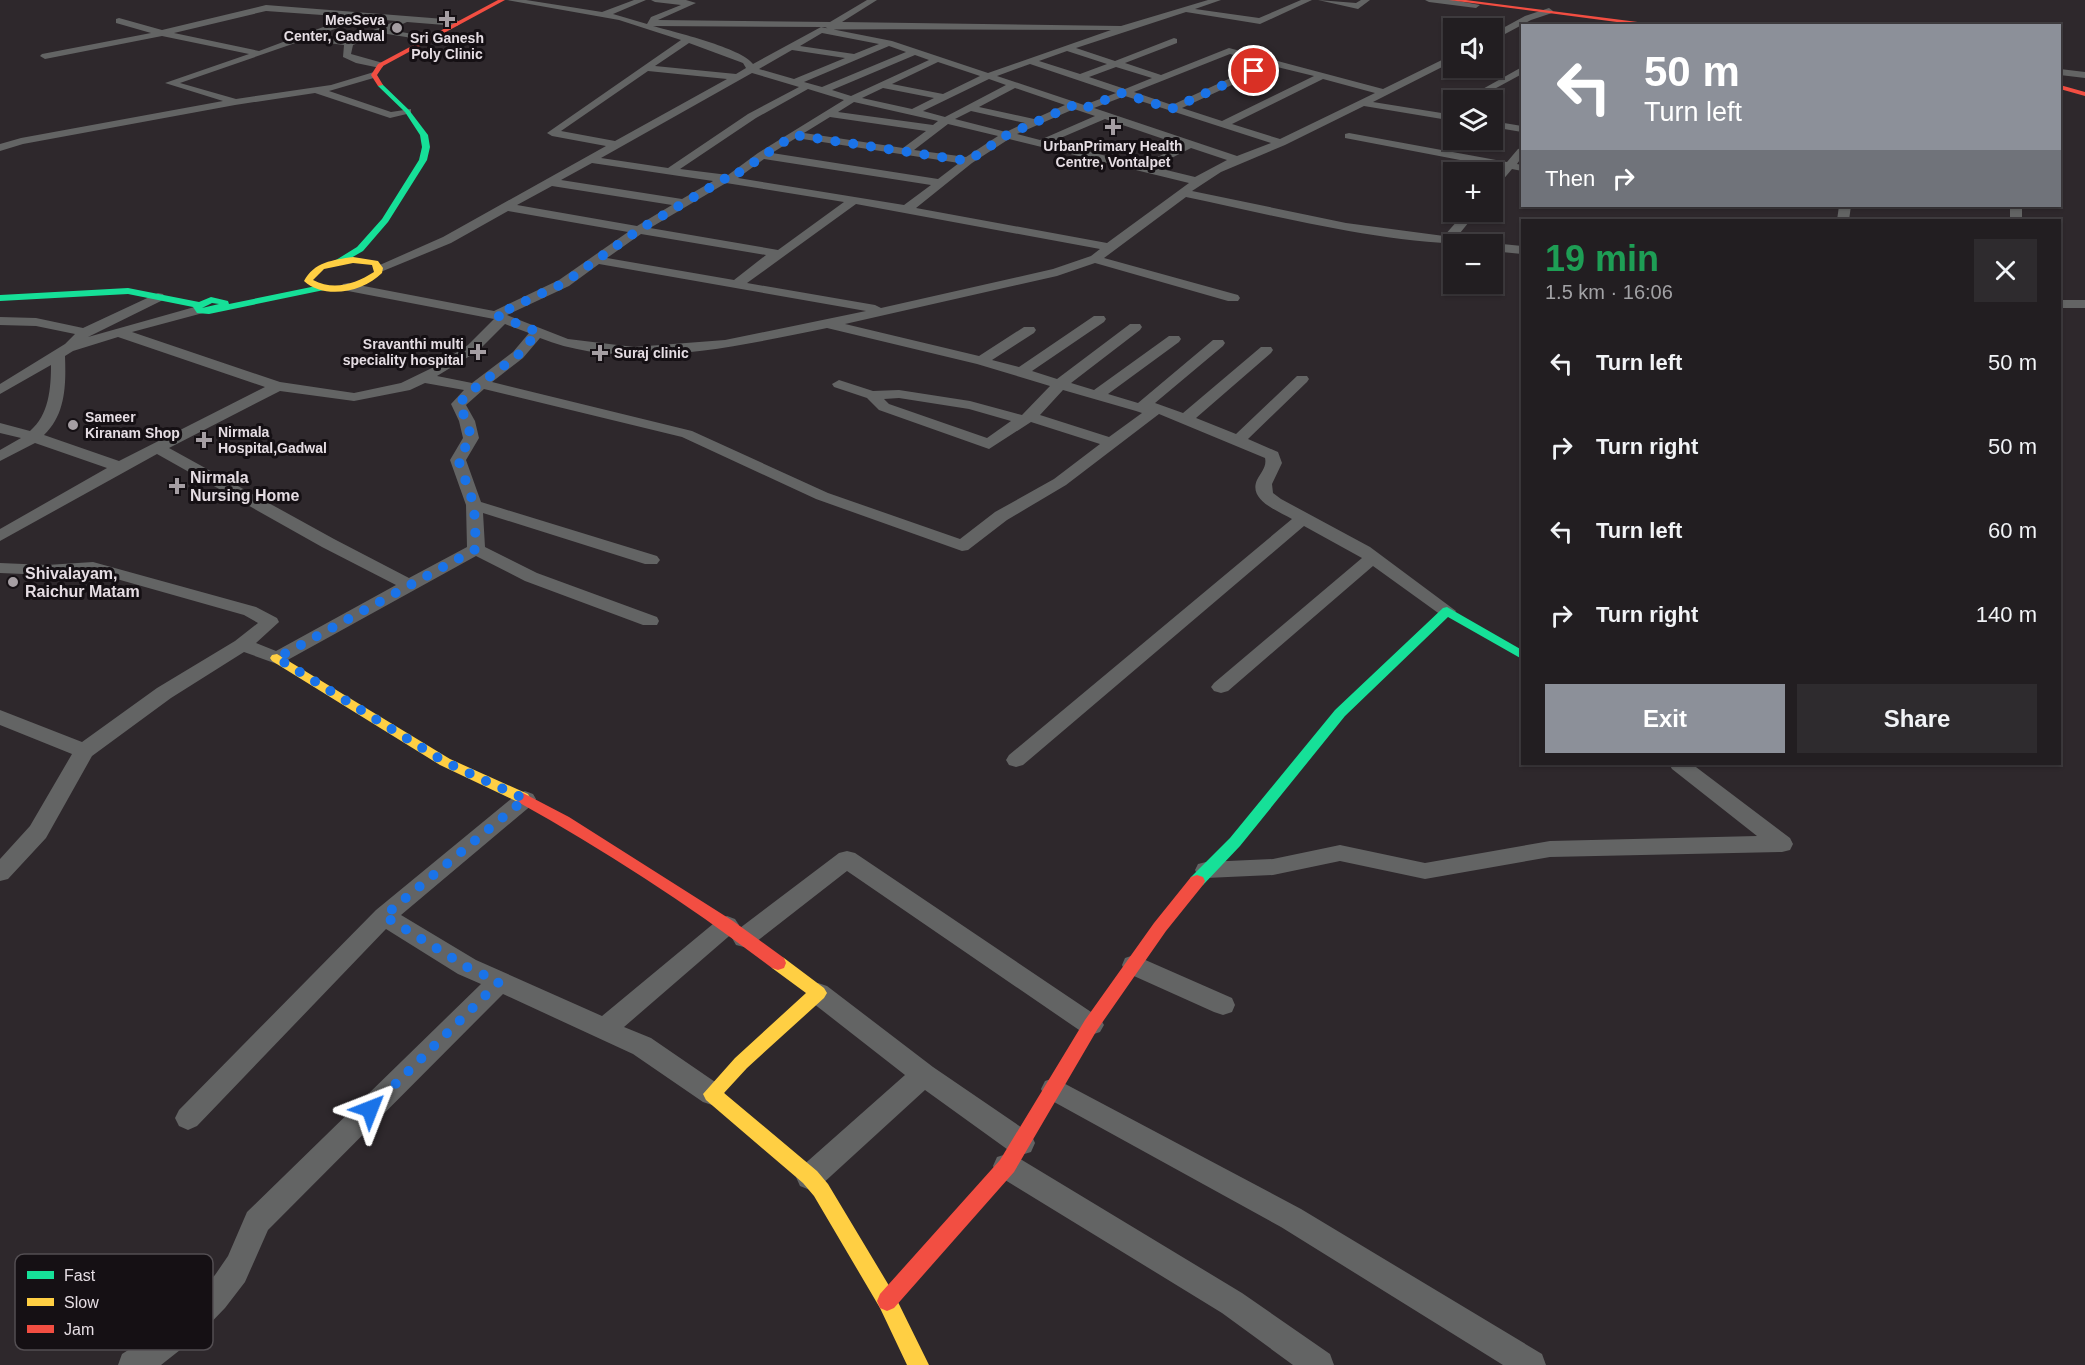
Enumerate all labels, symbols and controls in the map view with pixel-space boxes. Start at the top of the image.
marker: Sri Ganesh Poly Clinic [438,10,456,28]
place label: MeeSeva Center, Gadwal [284,12,385,44]
map controls [1443,18,1503,294]
button: sound [1443,18,1503,78]
marker: MeeSeva Center, Gadwal [390,21,404,35]
place label: Sri Ganesh Poly Clinic [410,30,484,62]
pin [1228,45,1279,96]
icon: left [1545,48,1623,126]
text: 50 m [1644,48,1740,95]
icon: arrive [1237,54,1270,87]
button: layers [1443,90,1503,150]
text: Turn left [1644,97,1742,127]
marker: UrbanPrimary Health Centre, Vontalpet [1104,118,1122,136]
place label: UrbanPrimary Health Centre, Vontalpet [1043,138,1183,170]
button: + [1443,162,1503,222]
icon: right [1607,162,1640,195]
text: Then [1545,166,1595,191]
button: − [1443,234,1503,294]
text: 19 min [1545,238,1659,279]
button: close [1974,239,2037,302]
text: 1.5 km · 16:06 [1545,281,1673,303]
place label: Sravanthi multi speciality hospital [343,336,464,368]
marker: Sravanthi multi speciality hospital [469,343,487,361]
marker: Suraj clinic [591,344,609,362]
place label: Suraj clinic [614,345,689,361]
icon: left [1545,347,1578,380]
text: Turn left [1596,350,1682,375]
text: 50 m [1988,350,2037,375]
place label: Sameer Kiranam Shop [85,409,180,441]
marker: Sameer Kiranam Shop [66,418,80,432]
place label: Nirmala Hospital,Gadwal [218,424,327,456]
marker: Nirmala Hospital,Gadwal [195,431,213,449]
icon: right [1545,431,1578,464]
text: Turn right [1596,434,1698,459]
text: 50 m [1988,434,2037,459]
place label: Nirmala Nursing Home [190,469,299,504]
marker: Nirmala Nursing Home [168,477,186,495]
icon: left [1545,515,1578,548]
text: Turn left [1596,518,1682,543]
text: 60 m [1988,518,2037,543]
place label: Shivalayam, Raichur Matam [25,565,140,600]
marker: Shivalayam, Raichur Matam [6,575,20,589]
icon: right [1545,599,1578,632]
text: Turn right [1596,602,1698,627]
text: 140 m [1976,602,2037,627]
button: Exit [1545,684,1785,753]
button: Share [1797,684,2037,753]
position arrow [338,1077,402,1141]
legend [15,1254,213,1350]
text: Fast [64,1267,96,1284]
text: Slow [64,1294,99,1311]
text: Jam [64,1321,94,1338]

